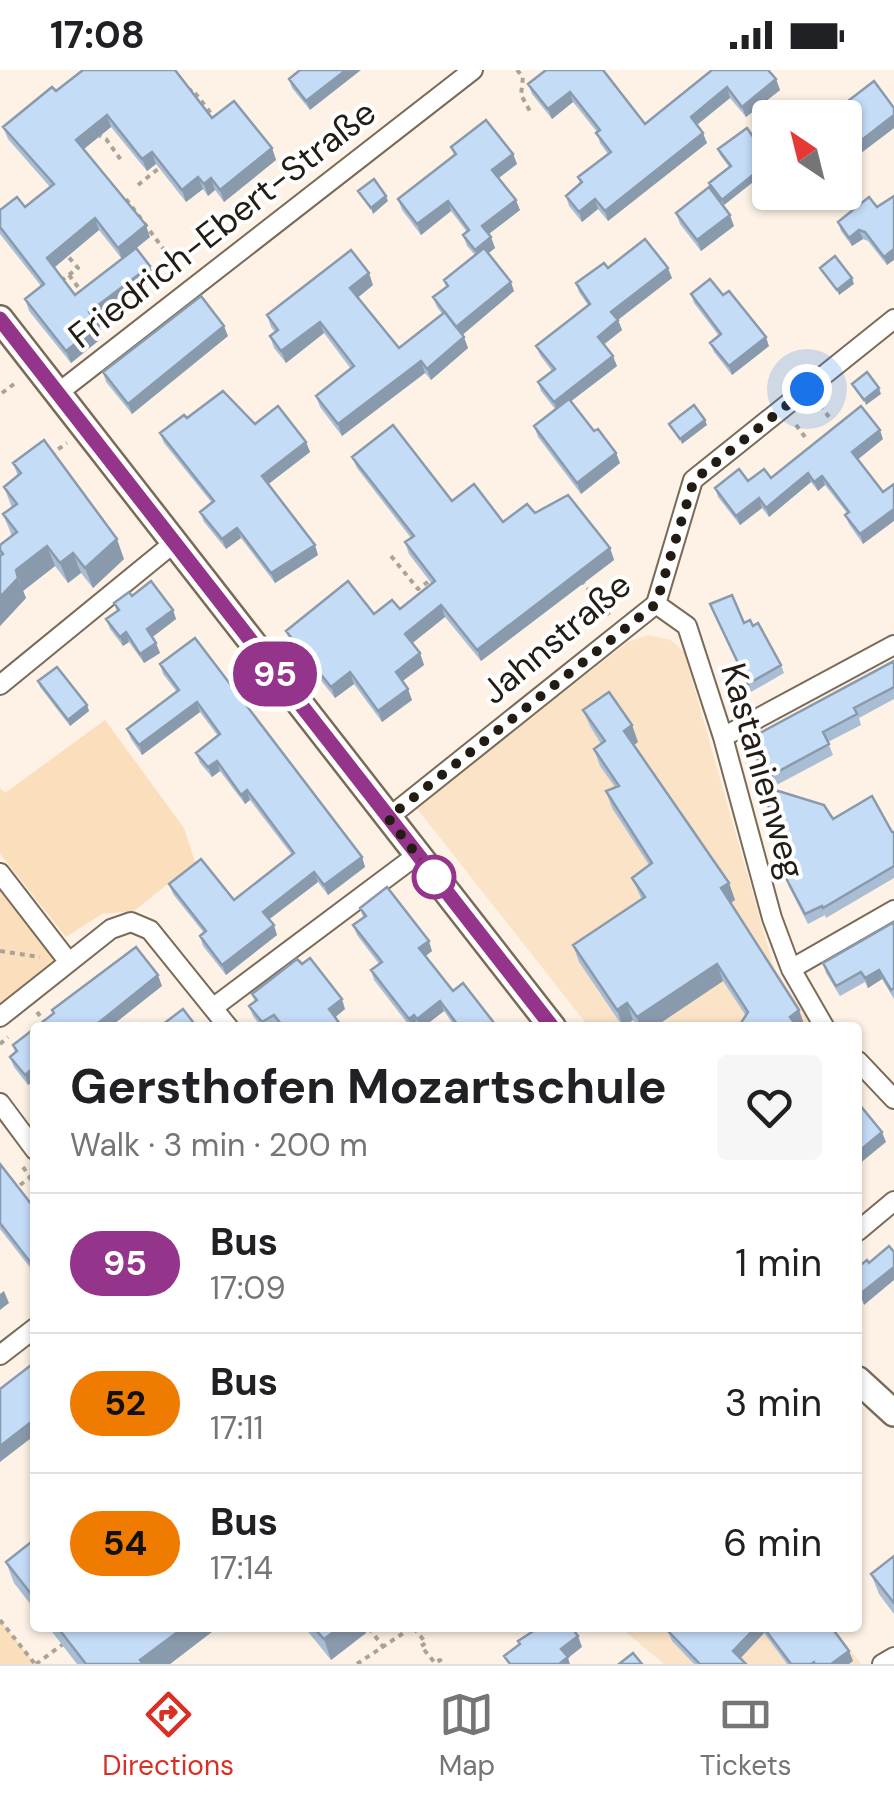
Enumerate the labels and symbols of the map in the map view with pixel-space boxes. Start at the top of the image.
street label: Friedrich-Ebert-Straße [59,90,385,358]
north arrow [752,100,862,210]
your location [782,364,832,414]
street label: Jahnstraße [472,562,640,714]
line badge: 95 [230,642,320,706]
street label: Kastanienweg [710,658,816,884]
unlabelled marker [413,856,455,898]

